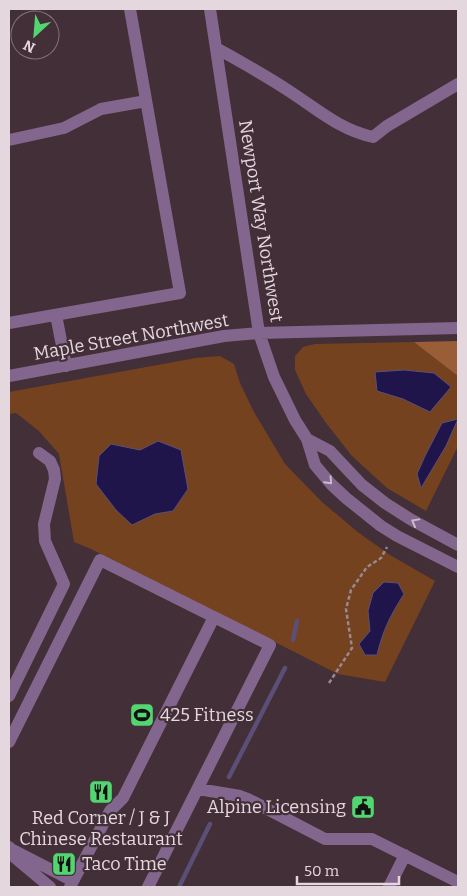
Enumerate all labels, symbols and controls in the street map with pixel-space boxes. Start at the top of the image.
north arrow [10,10,60,60]
text: N [21,36,38,56]
street label: Newport Way Northwest [234,118,288,324]
street label: Maple Street Northwest [32,309,231,365]
one-way arrow [323,475,332,484]
one-way arrow [412,518,421,528]
sports icon: 425 Fitness [129,702,155,728]
place label: 425 Fitness [160,704,254,726]
restaurant icon: Red Corner / J & J Chinese Restaurant [88,779,114,805]
public building icon: Alpine Licensing [350,794,376,820]
place label: Alpine Licensing [207,796,346,818]
place label: Red Corner / J & J Chinese Restaurant [19,807,183,850]
restaurant icon: Taco Time [51,851,77,877]
place label: Taco Time [82,853,167,875]
scale bar [297,854,400,886]
text: 50 m [304,862,340,880]

